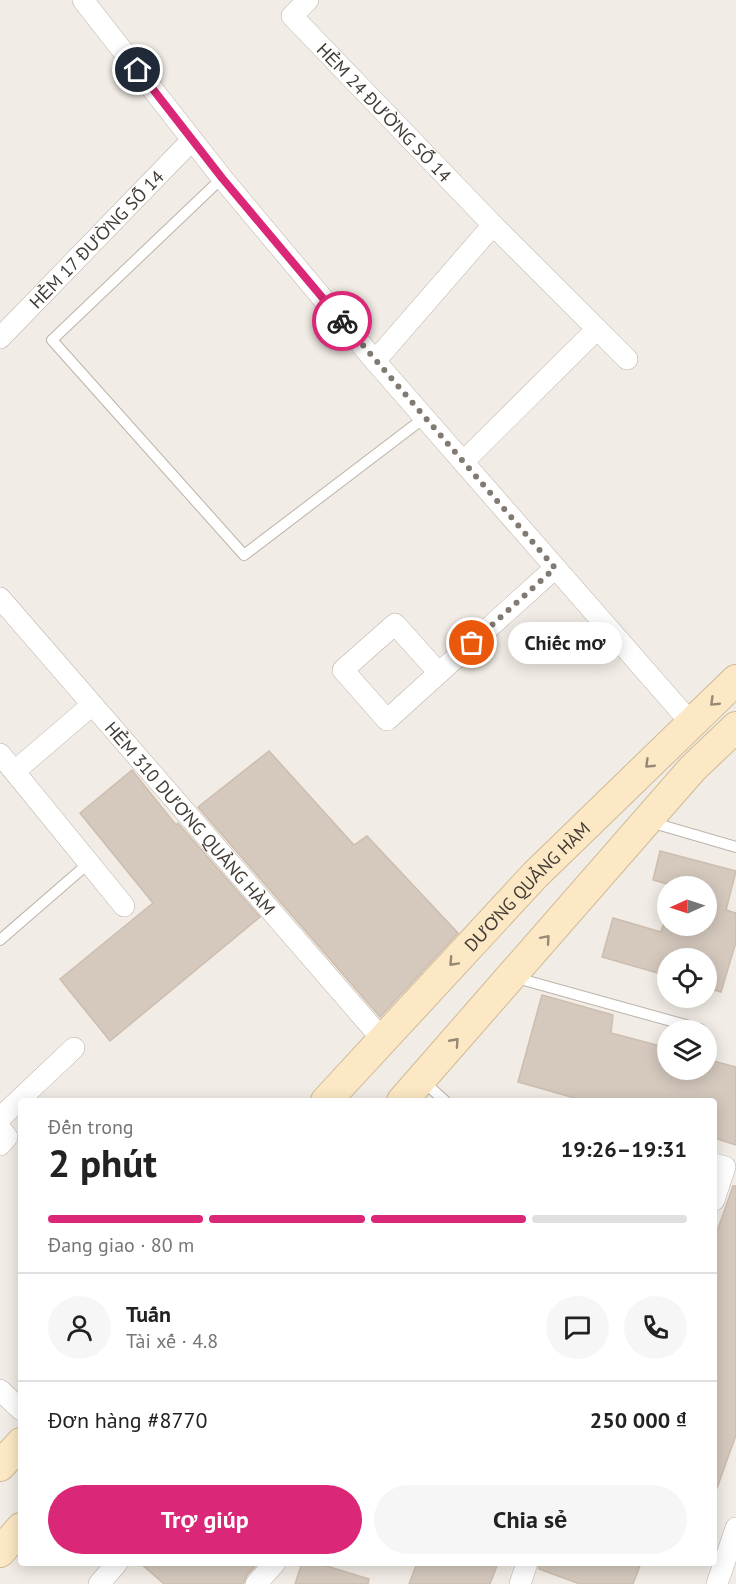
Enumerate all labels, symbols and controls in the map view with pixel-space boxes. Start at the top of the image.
street label: HẺM 24 ĐƯỜNG SỐ 14 [312,38,457,187]
pin [112,44,163,95]
icon: home [121,53,154,86]
street label: HẺM 17 ĐƯỜNG SỐ 14 [24,165,168,313]
courier [312,291,372,351]
icon: bike [326,305,359,338]
pin [446,617,497,668]
callout: Chiếc mơ [508,622,622,664]
icon: bag [455,626,488,659]
text: Chiếc mơ [524,630,606,656]
one-way arrow [710,694,721,705]
street label: HẺM 310 DƯƠNG QUẢNG HÀM [100,716,281,920]
one-way arrow [646,757,656,768]
street label: DƯƠNG QUẢNG HÀM [459,817,595,956]
north arrow [657,876,717,936]
map controls [657,876,717,1080]
one-way arrow [539,935,550,946]
button: locate [657,948,717,1008]
one-way arrow [449,956,460,966]
button: layers [657,1020,717,1080]
one-way arrow [448,1038,459,1049]
text: Đến trong [48,1114,134,1140]
text: 19:26–19:31 [561,1135,687,1163]
text: 2 phút [48,1137,157,1188]
text: Đang giao · 80 m [48,1232,194,1258]
button: person [48,1296,111,1359]
button: chat [546,1296,609,1359]
button: phone [624,1296,687,1359]
text: Tuấn [126,1300,171,1328]
text: Tài xế · 4.8 [126,1328,218,1354]
text: Đơn hàng #8770 [48,1406,207,1434]
text: 250 000 ₫ [590,1406,687,1434]
button: Trợ giúp [48,1485,362,1554]
button: Chia sẻ [374,1485,687,1554]

